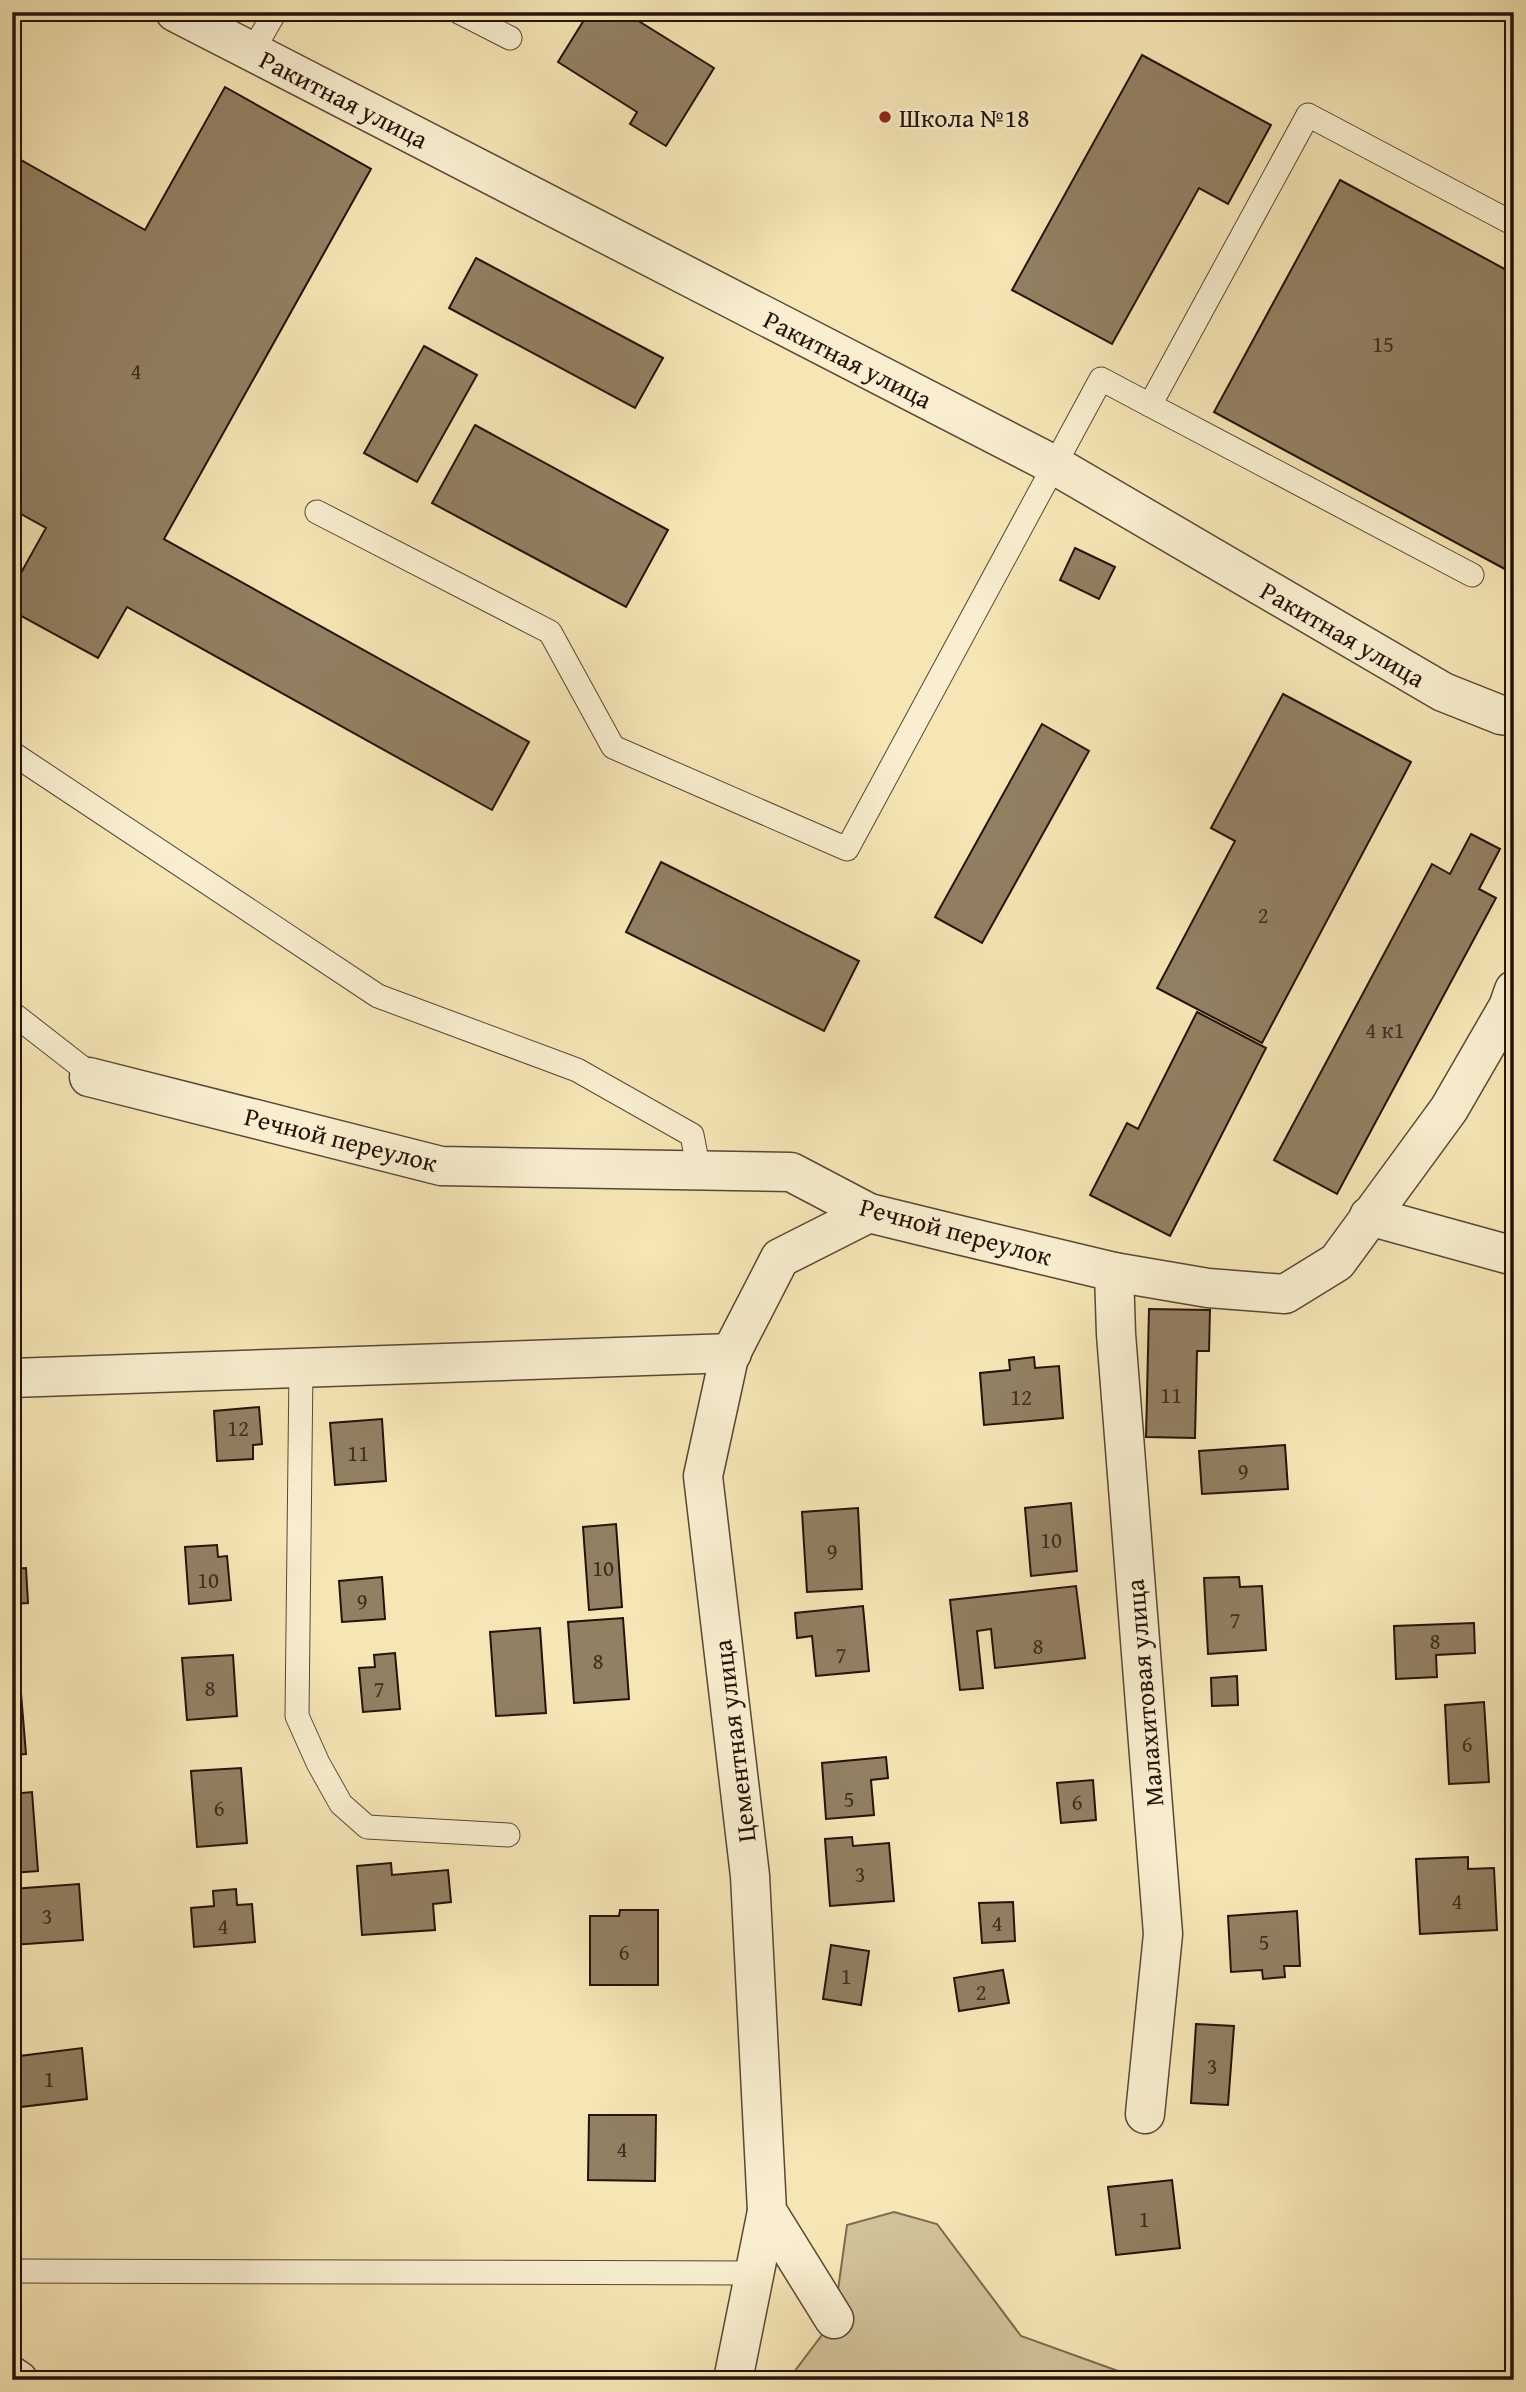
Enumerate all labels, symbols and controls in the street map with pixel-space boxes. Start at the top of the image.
street label: Ракитная улица [253,40,436,159]
place label: Школа №18 [899,98,1030,137]
marker: Школа №18 [877,109,893,125]
street label: Ракитная улица [757,300,940,419]
house number: 15 [1372,327,1394,360]
house number: 4 [130,354,142,387]
street label: Ракитная улица [1253,571,1433,697]
house number: 2 [1257,898,1269,931]
house number: 4 к1 [1365,1013,1405,1046]
street label: Речной переулок [241,1096,442,1182]
street label: Речной переулок [856,1187,1057,1275]
house number: 11 [1160,1378,1182,1411]
house number: 12 [1010,1380,1032,1413]
house number: 12 [227,1411,249,1444]
house number: 11 [347,1436,369,1469]
house number: 9 [1237,1454,1249,1487]
house number: 10 [1040,1523,1062,1556]
house number: 9 [826,1534,838,1567]
house number: 10 [592,1551,614,1584]
house number: 10 [197,1563,219,1596]
street label: Малахитовая улица [1115,1577,1173,1808]
house number: 9 [356,1584,368,1617]
house number: 7 [1229,1603,1241,1636]
house number: 8 [1429,1624,1441,1657]
house number: 8 [1032,1629,1044,1662]
street label: Цементная улица [702,1637,766,1845]
house number: 7 [835,1638,847,1671]
house number: 8 [592,1644,604,1677]
house number: 8 [204,1671,216,1704]
house number: 7 [373,1672,385,1705]
house number: 6 [1461,1727,1473,1760]
house number: 5 [843,1782,855,1815]
house number: 6 [1071,1785,1083,1818]
house number: 6 [213,1791,225,1824]
house number: 3 [854,1857,866,1890]
house number: 4 [1451,1884,1463,1917]
house number: 3 [41,1899,53,1932]
house number: 4 [991,1906,1003,1939]
house number: 4 [217,1909,229,1942]
house number: 5 [1258,1925,1270,1958]
house number: 6 [618,1935,630,1968]
house number: 1 [840,1959,852,1992]
house number: 2 [975,1975,987,2008]
house number: 3 [1206,2049,1218,2082]
house number: 1 [43,2062,55,2095]
house number: 4 [616,2132,628,2165]
house number: 1 [1138,2202,1150,2235]

